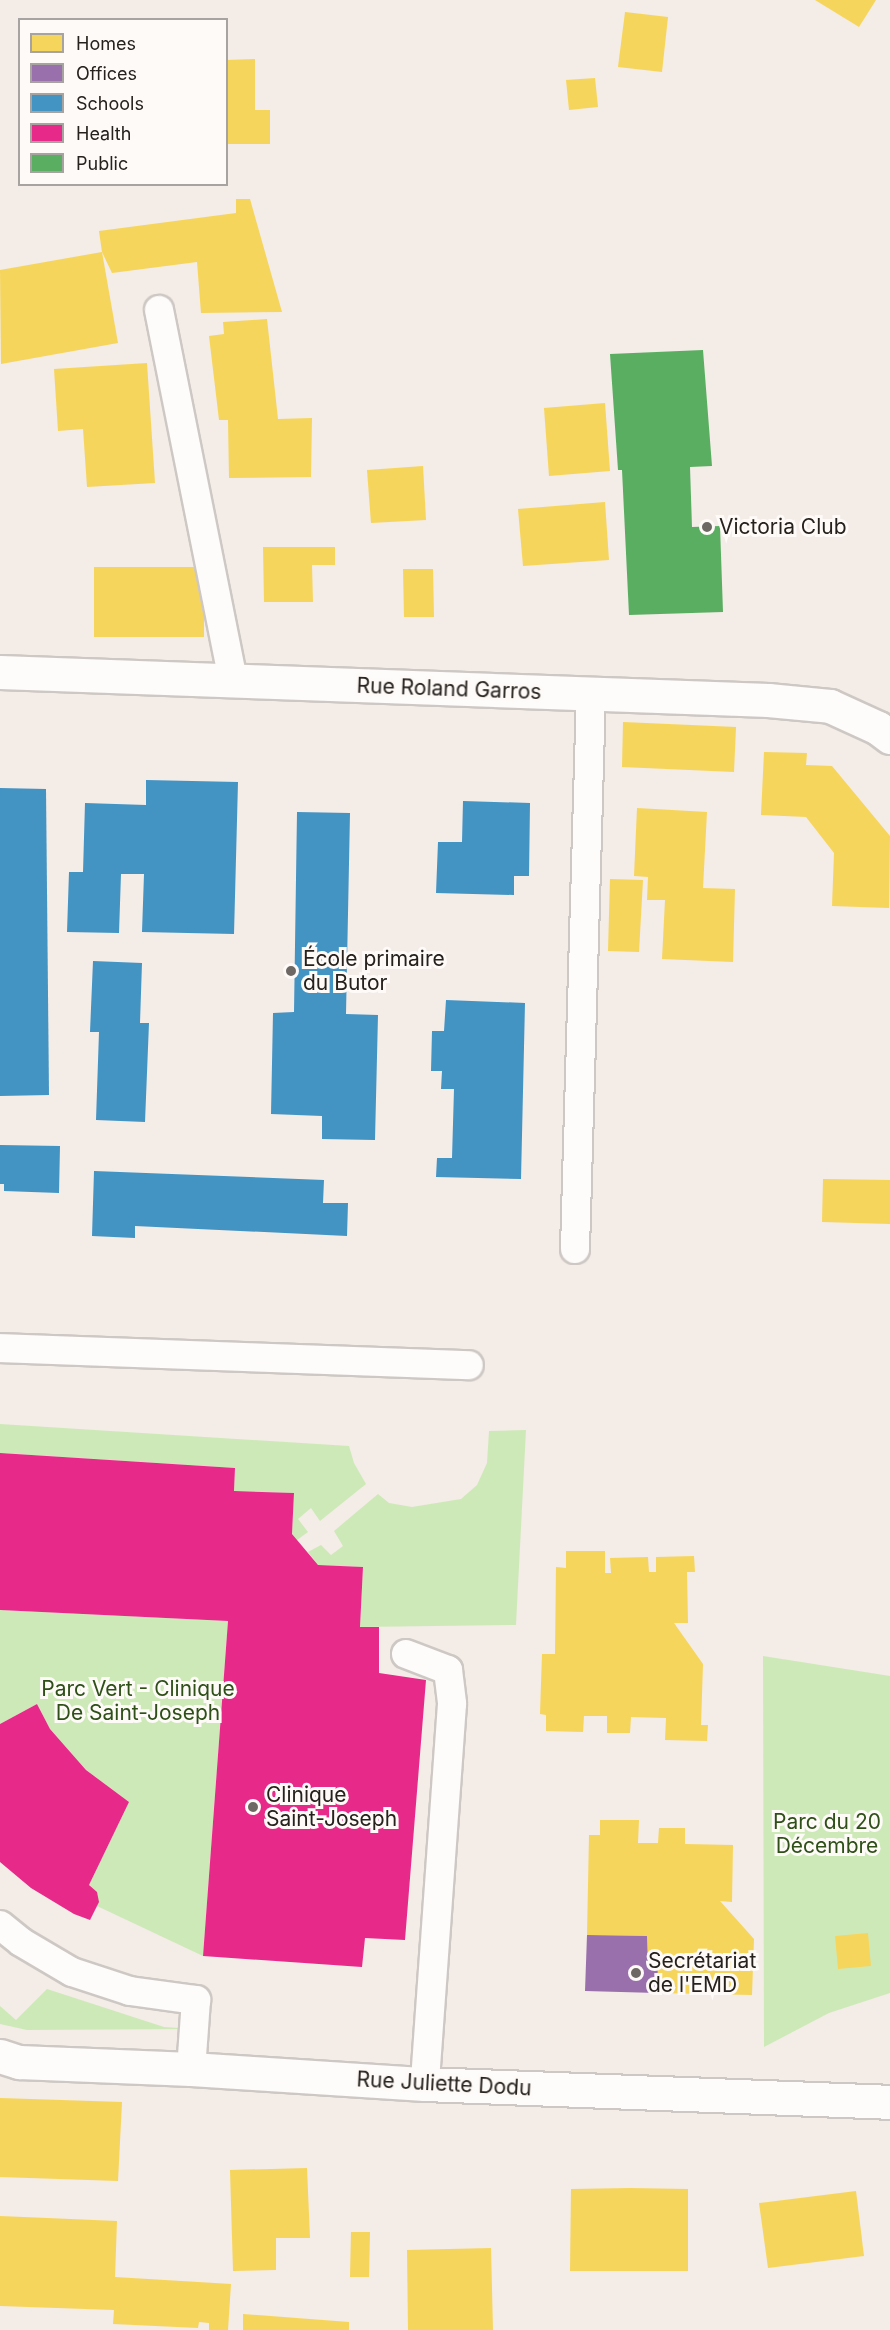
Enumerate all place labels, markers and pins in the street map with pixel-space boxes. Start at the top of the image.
place label: Victoria Club [719,514,847,540]
marker: Victoria Club [700,520,714,534]
place label: École primaire du Butor [303,946,445,996]
marker: École primaire du Butor [284,964,298,978]
place label: Clinique Saint-Joseph [266,1782,397,1832]
marker: Clinique Saint-Joseph [244,1798,262,1816]
place label: Secrétariat de l'EMD [648,1948,756,1998]
marker: Secrétariat de l'EMD [629,1966,643,1980]

